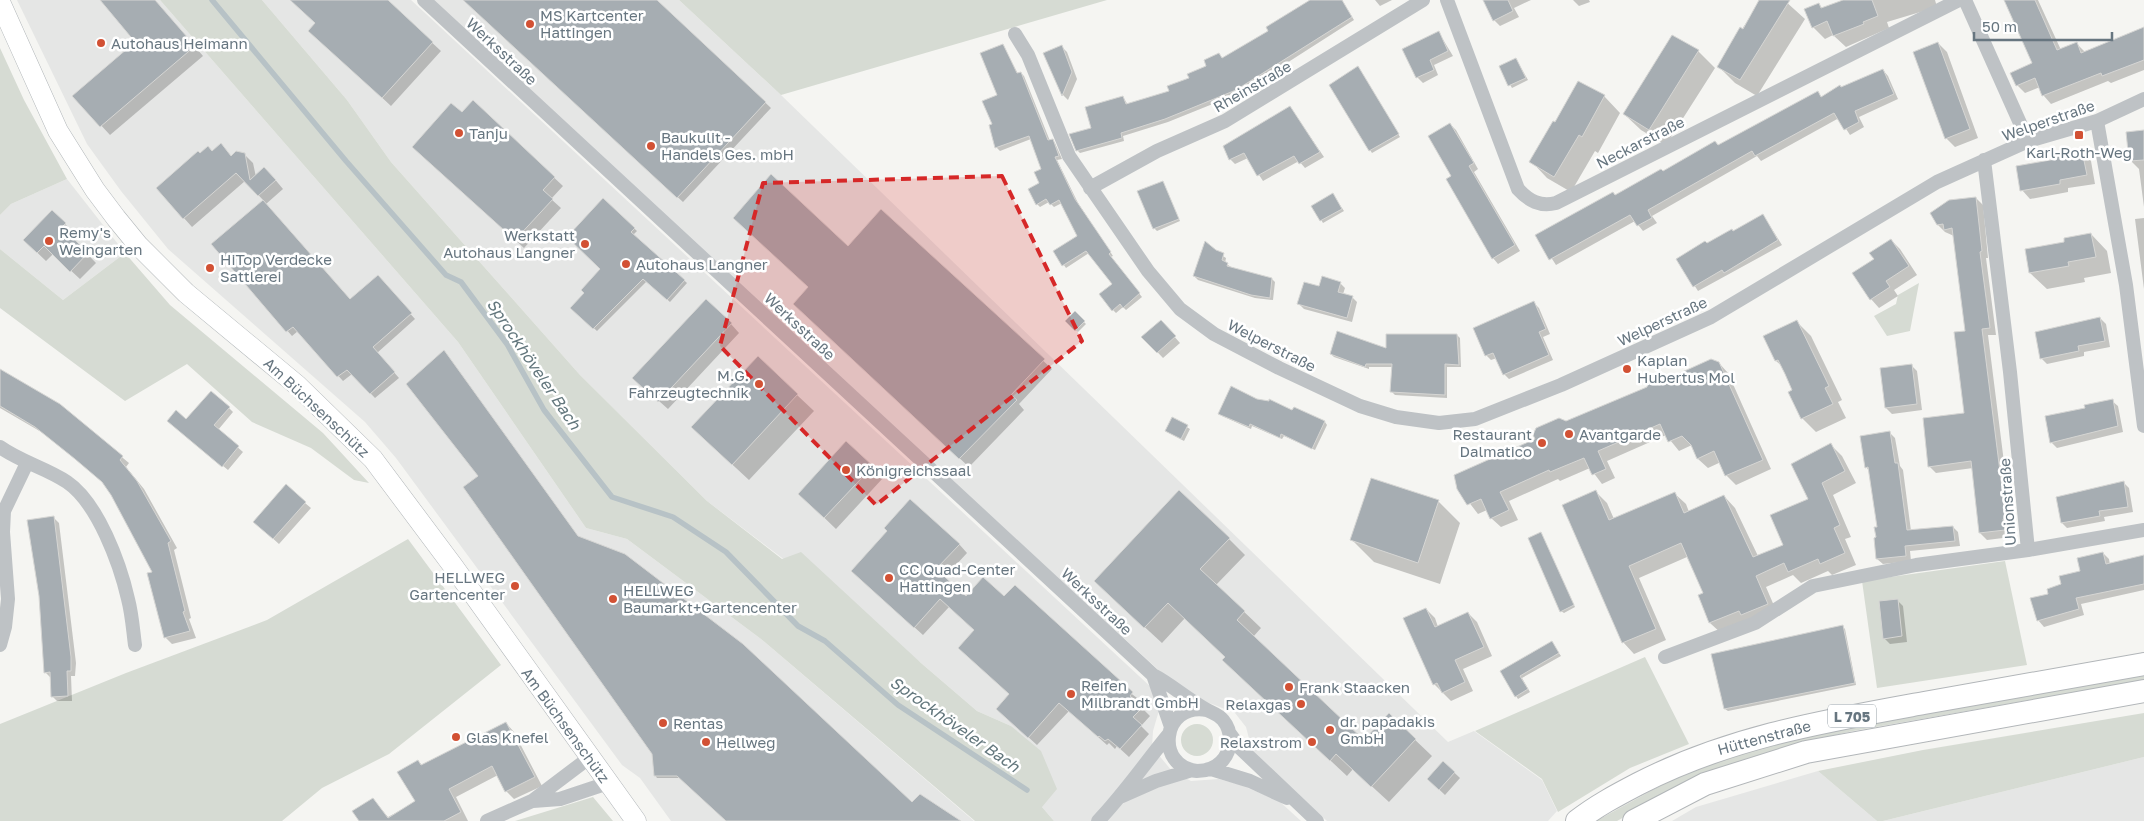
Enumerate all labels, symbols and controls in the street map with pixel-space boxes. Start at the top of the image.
place label: MS Kartcenter Hattingen [540,6,644,41]
scale bar [1974,10,2112,42]
street label: Werksstraße [463,14,541,89]
text: 50 m [1982,17,2017,35]
marker: MS Kartcenter Hattingen [524,18,536,30]
place label: Autohaus Heimann [111,34,248,52]
marker: Autohaus Heimann [95,37,107,49]
street label: Rheinstraße [1210,56,1294,116]
street label: Welperstraße [1999,96,2097,144]
street label: Neckarstraße [1593,112,1687,172]
place label: Tanju [469,124,508,142]
marker: Tanju [453,127,465,139]
place label: Baukulit - Handels Ges. mbH [661,128,794,163]
marker: Karl-Roth-Weg [2073,129,2085,141]
marker: Baukulit - Handels Ges. mbH [645,140,657,152]
place label: Karl-Roth-Weg [2026,143,2132,161]
place label: Remy's Weingarten [59,223,143,258]
place label: Werkstatt Autohaus Langner [443,226,575,261]
marker: Remy's Weingarten [43,235,55,247]
marker: Werkstatt Autohaus Langner [579,238,591,250]
place label: HiTop Verdecke Sattlerei [220,250,332,285]
place label: Autohaus Langner [636,255,768,273]
marker: Autohaus Langner [620,258,632,270]
marker: HiTop Verdecke Sattlerei [204,262,216,274]
street label: Werksstraße [761,289,839,364]
street label: Welperstraße [1614,292,1710,350]
water label: Sprockhöveler Bach [483,295,586,434]
street label: Welperstraße [1225,315,1319,375]
place label: Kaplan Hubertus Mol [1637,351,1735,386]
street label: Am Büchsenschütz [260,353,374,461]
marker: Kaplan Hubertus Mol [1621,363,1633,375]
place label: M.G. Fahrzeugtechnik [628,366,750,401]
marker: M.G. Fahrzeugtechnik [753,378,765,390]
place label: Restaurant Dalmatico [1452,425,1532,460]
place label: Avantgarde [1579,425,1661,443]
marker: Avantgarde [1563,428,1575,440]
marker: Restaurant Dalmatico [1536,437,1548,449]
street label: Unionstraße [1995,457,2019,546]
place label: Königreichssaal [856,461,971,479]
marker: Königreichssaal [840,464,852,476]
place label: CC Quad-Center Hattingen [899,560,1015,595]
street label: Werksstraße [1058,564,1136,639]
place label: HELLWEG Gartencenter [409,568,505,603]
marker: CC Quad-Center Hattingen [883,572,895,584]
marker: HELLWEG Gartencenter [509,580,521,592]
place label: HELLWEG Baumarkt+Gartencenter [623,581,797,616]
marker: HELLWEG Baumarkt+Gartencenter [607,593,619,605]
street label: Am Büchsenschütz [518,664,614,786]
water label: Sprockhöveler Bach [886,672,1024,777]
place label: Reifen Milbrandt GmbH [1081,676,1199,711]
place label: Frank Staacken [1299,678,1410,696]
marker: Frank Staacken [1283,681,1295,693]
marker: Reifen Milbrandt GmbH [1065,688,1077,700]
place label: Relaxgas [1225,695,1291,713]
marker: Relaxgas [1295,698,1307,710]
road number: L 705 [1828,704,1876,728]
place label: dr. papadakis GmbH [1340,712,1435,747]
place label: Rentas [673,714,723,732]
street label: Hüttenstraße [1715,716,1813,758]
marker: Rentas [657,717,669,729]
marker: dr. papadakis GmbH [1324,724,1336,736]
place label: Glas Knefel [466,728,549,746]
marker: Glas Knefel [450,731,462,743]
place label: Hellweg [716,733,775,751]
place label: Relaxstrom [1220,733,1302,751]
marker: Hellweg [700,736,712,748]
marker: Relaxstrom [1306,736,1318,748]

